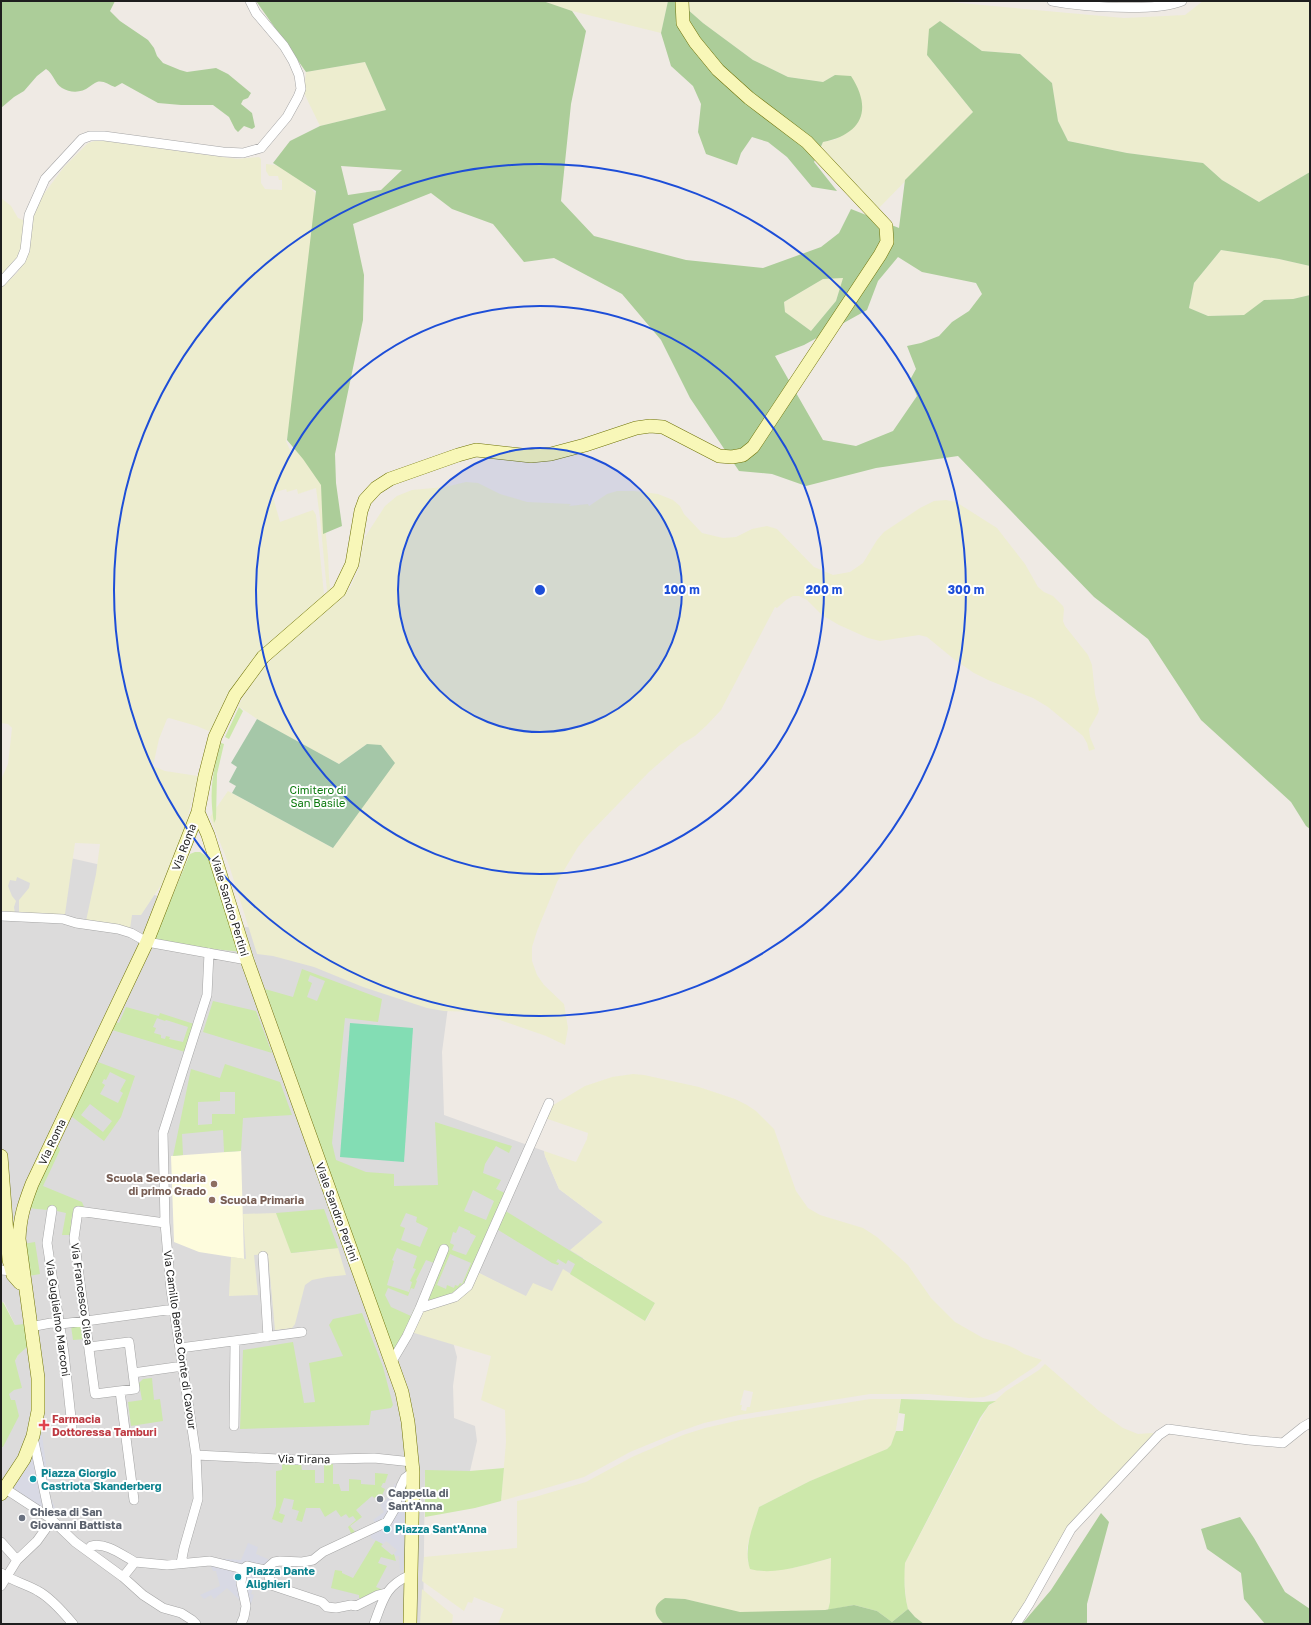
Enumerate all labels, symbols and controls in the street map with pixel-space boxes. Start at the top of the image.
text: 100 m [664,582,700,597]
text: 200 m [806,582,842,597]
text: 300 m [948,582,984,597]
centre of rings [533,583,547,597]
park label: Cimitero di San Basile [289,783,347,809]
street label: Via Roma [169,822,198,872]
street label: Viale Sandro Pertini [209,854,252,958]
street label: Via Roma [35,1117,68,1167]
street label: Viale Sandro Pertini [314,1161,361,1263]
place label: Scuola Secondaria di primo Grado [106,1171,206,1197]
marker: Scuola Secondaria di primo Grado [209,1179,219,1189]
place label: Scuola Primaria [220,1193,304,1206]
marker: Scuola Primaria [207,1195,217,1205]
street label: Via Francesco Cilea [69,1242,96,1346]
street label: Via Camillo Benso Conte di Cavour [161,1249,200,1431]
street label: Via Guglielmo Marconi [44,1259,73,1377]
place label: Farmacia Dottoressa Tamburi [52,1412,157,1438]
marker: Farmacia Dottoressa Tamburi [39,1420,49,1430]
street label: Via Tirana [278,1452,330,1465]
place label: Piazza Giorgio Castriota Skanderberg [41,1466,162,1492]
marker: Piazza Giorgio Castriota Skanderberg [28,1474,38,1484]
place label: Cappella di Sant'Anna [388,1486,449,1512]
marker: Cappella di Sant'Anna [375,1494,385,1504]
place label: Chiesa di San Giovanni Battista [30,1505,122,1531]
marker: Chiesa di San Giovanni Battista [17,1513,27,1523]
place label: Piazza Sant'Anna [395,1522,487,1535]
marker: Piazza Sant'Anna [382,1524,392,1534]
place label: Piazza Dante Alighieri [246,1564,316,1590]
marker: Piazza Dante Alighieri [233,1572,243,1582]

